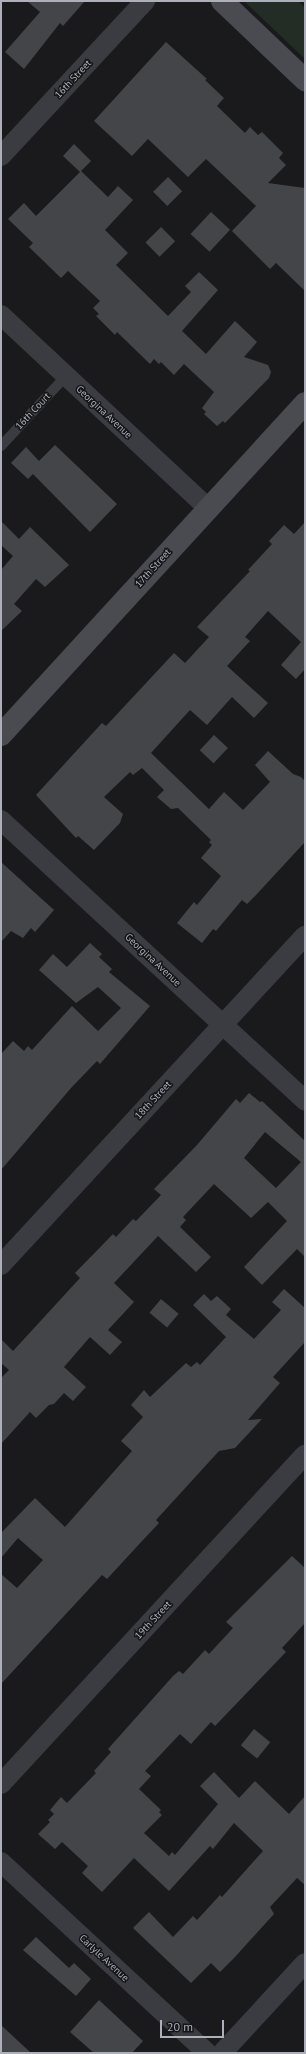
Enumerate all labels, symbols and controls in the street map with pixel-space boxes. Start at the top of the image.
street label: 16th Street [52,57,94,101]
street label: Georgina Avenue [73,383,135,441]
street label: 16th Court [13,390,53,432]
street label: 17th Street [133,546,173,590]
street label: Georgina Avenue [122,931,184,989]
street label: 18th Street [132,1078,174,1122]
street label: 19th Street [132,1598,174,1642]
street label: Carlyle Avenue [77,1932,131,1984]
scale bar [162,2012,226,2038]
text: 20 m [167,2019,193,2034]

